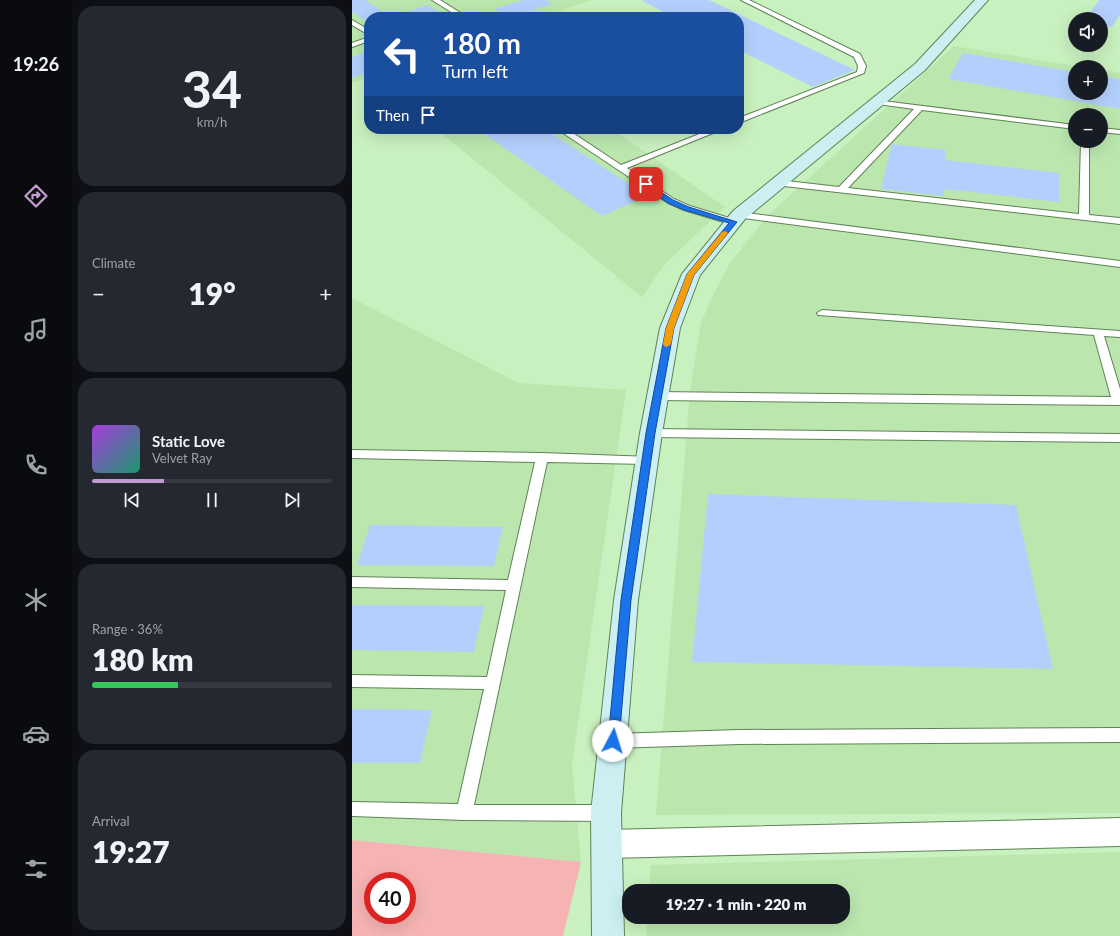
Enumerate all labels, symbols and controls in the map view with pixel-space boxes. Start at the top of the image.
map controls [1068,12,1108,148]
button: sound [1068,12,1108,52]
text: 180 m [442,26,521,60]
icon: left [376,28,428,80]
text: 19:26 [13,53,59,75]
text: 34 [182,57,242,119]
text: Turn left [442,60,508,82]
button: + [1068,60,1108,100]
icon: arrive [417,104,439,126]
text: Then [376,106,409,124]
button: − [1068,108,1108,148]
text: km/h [197,114,227,130]
pin [629,167,663,201]
icon: arrive [635,173,657,195]
icon: directions [22,182,50,210]
text: Climate [92,255,135,271]
text: 19° [188,275,236,311]
text: − [92,280,105,307]
text: + [319,280,332,307]
icon: music [22,316,50,344]
text: Static Love [152,432,225,450]
text: Velvet Ray [152,450,212,466]
icon: phone [22,451,50,479]
icon: previous [121,489,143,511]
icon: pause [201,489,223,511]
icon: next [281,489,303,511]
icon: climate [22,586,50,614]
text: Range · 36% [92,621,163,637]
text: 180 km [92,641,193,677]
icon: car [22,720,50,748]
position arrow [592,720,634,762]
text: Arrival [92,813,129,829]
text: 19:27 [92,833,170,869]
icon: filters [22,855,50,883]
speed limit sign: 40 [364,872,416,924]
text: 19:27 · 1 min · 220 m [665,895,807,913]

